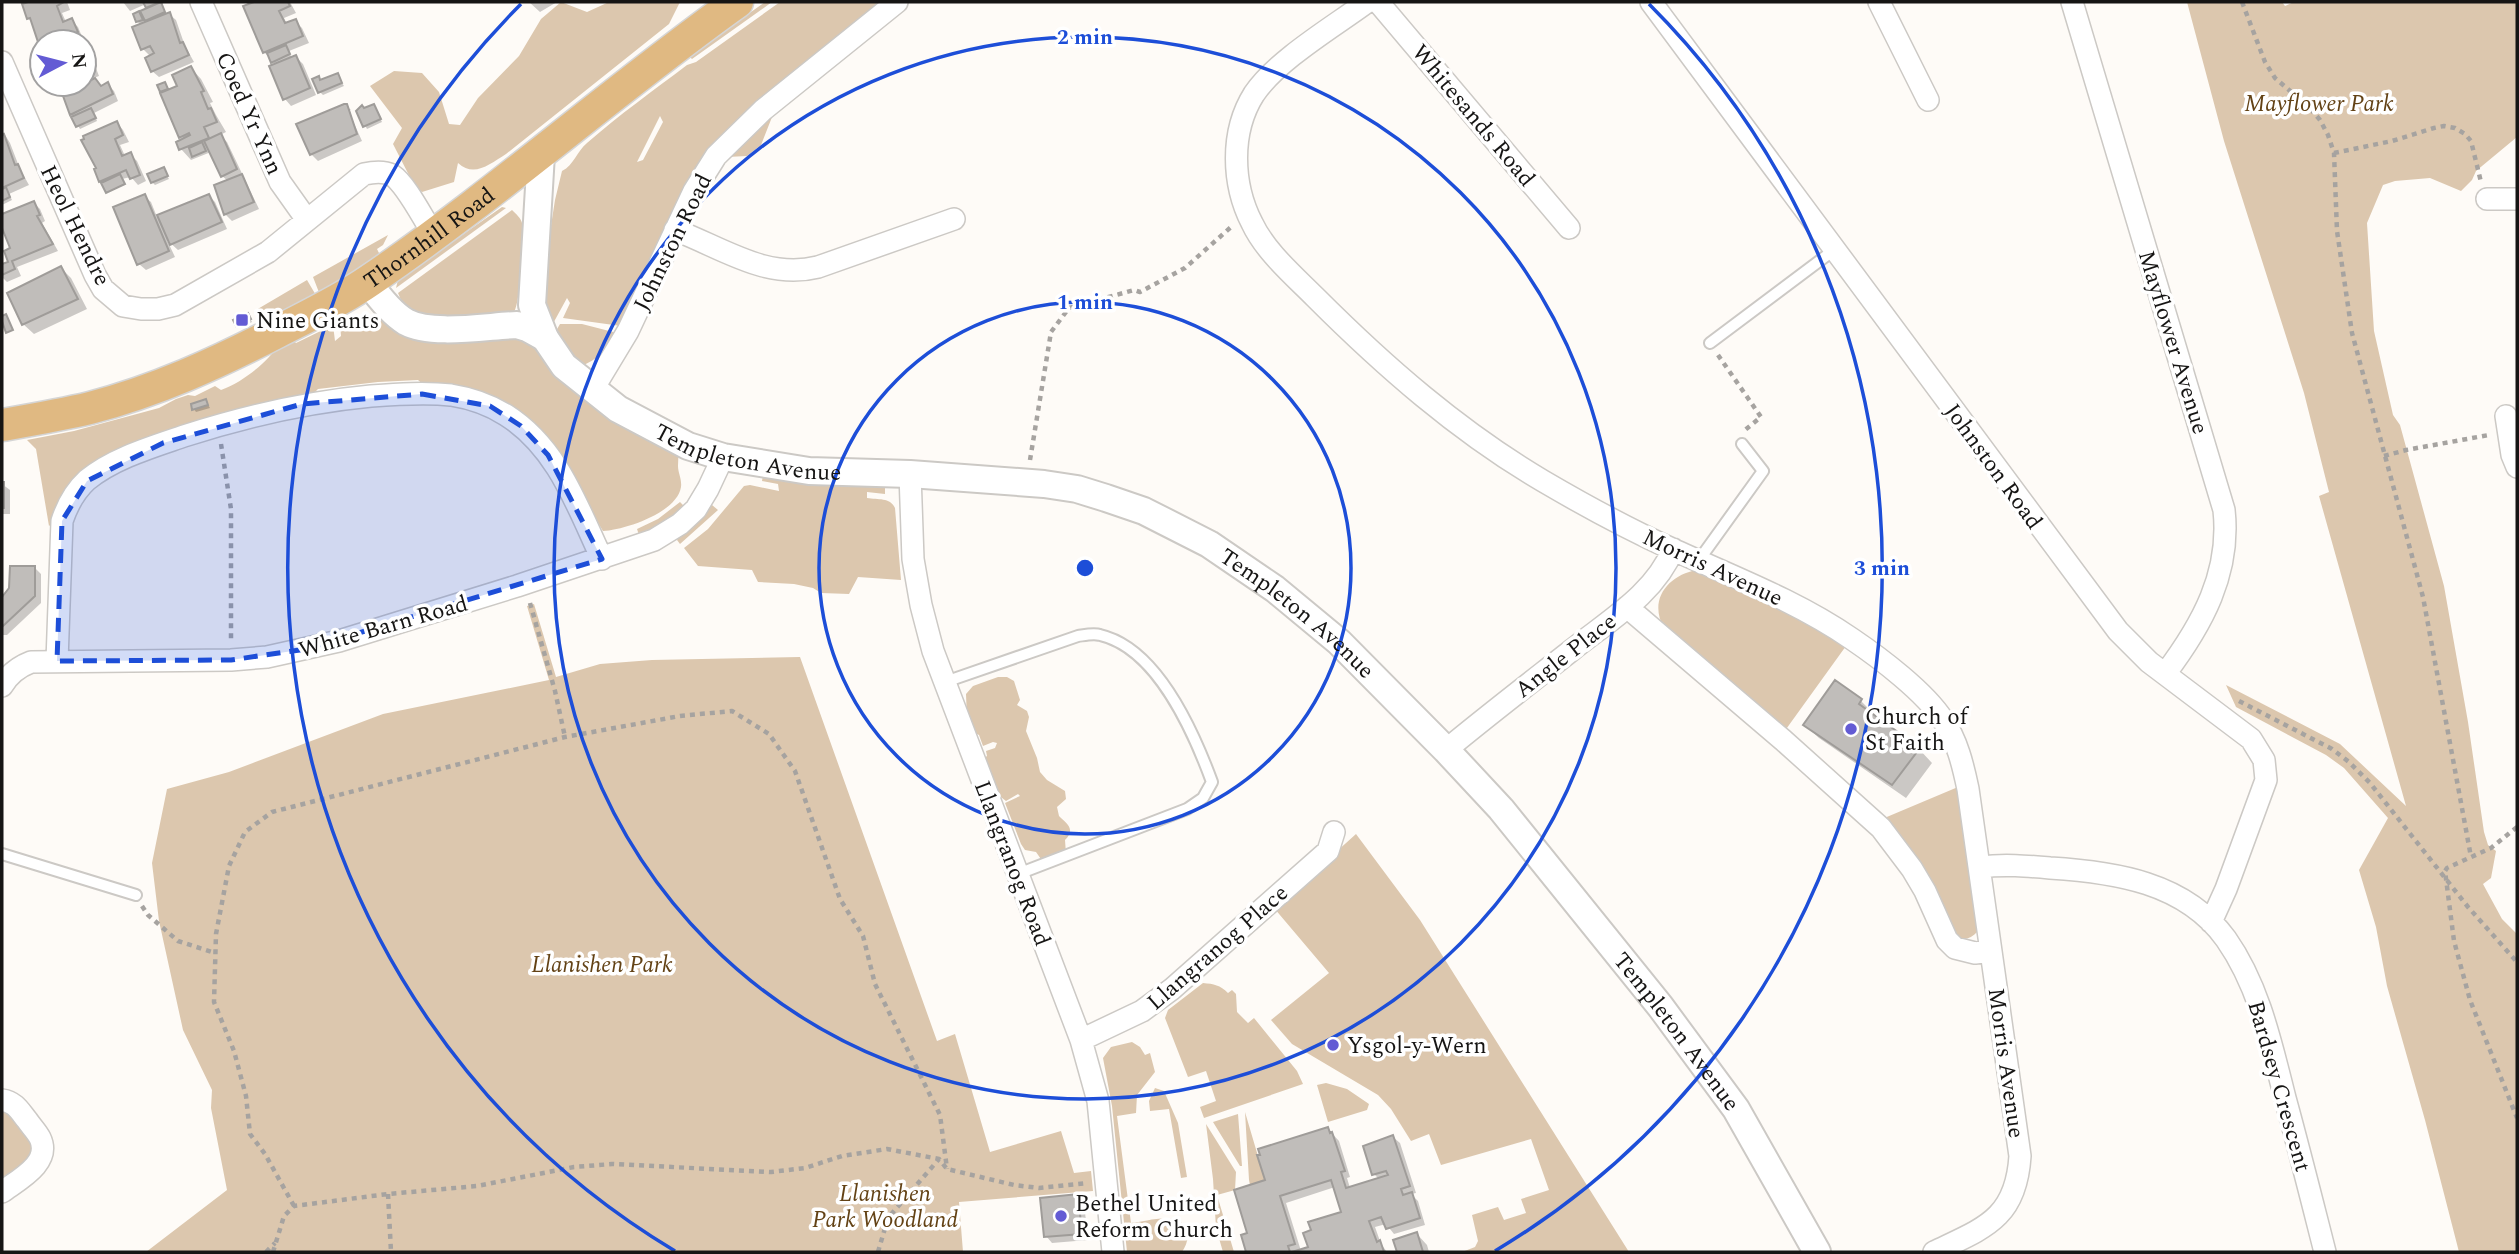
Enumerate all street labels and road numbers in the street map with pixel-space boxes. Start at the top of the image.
street label: Whitesands Road [1402,37,1543,195]
street label: Coed Yr Ynn [206,46,291,181]
street label: Heol Hendre [30,159,119,292]
street label: Johnston Road [625,168,722,317]
street label: Thornhill Road [357,179,503,299]
street label: Mayflower Avenue [2128,246,2217,439]
street label: Johnston Road [1935,396,2051,538]
street label: Templeton Avenue [648,415,842,491]
street label: Morris Avenue [1636,520,1788,616]
street label: Templeton Avenue [1212,540,1382,687]
street label: White Barn Road [295,587,472,668]
street label: Angle Place [1507,605,1625,707]
street label: Llangranog Road [964,776,1059,951]
street label: Llangranog Place [1139,877,1297,1020]
street label: Templeton Avenue [1604,945,1748,1119]
street label: Morris Avenue [1978,986,2033,1141]
street label: Bardsey Crescent [2237,997,2320,1176]

